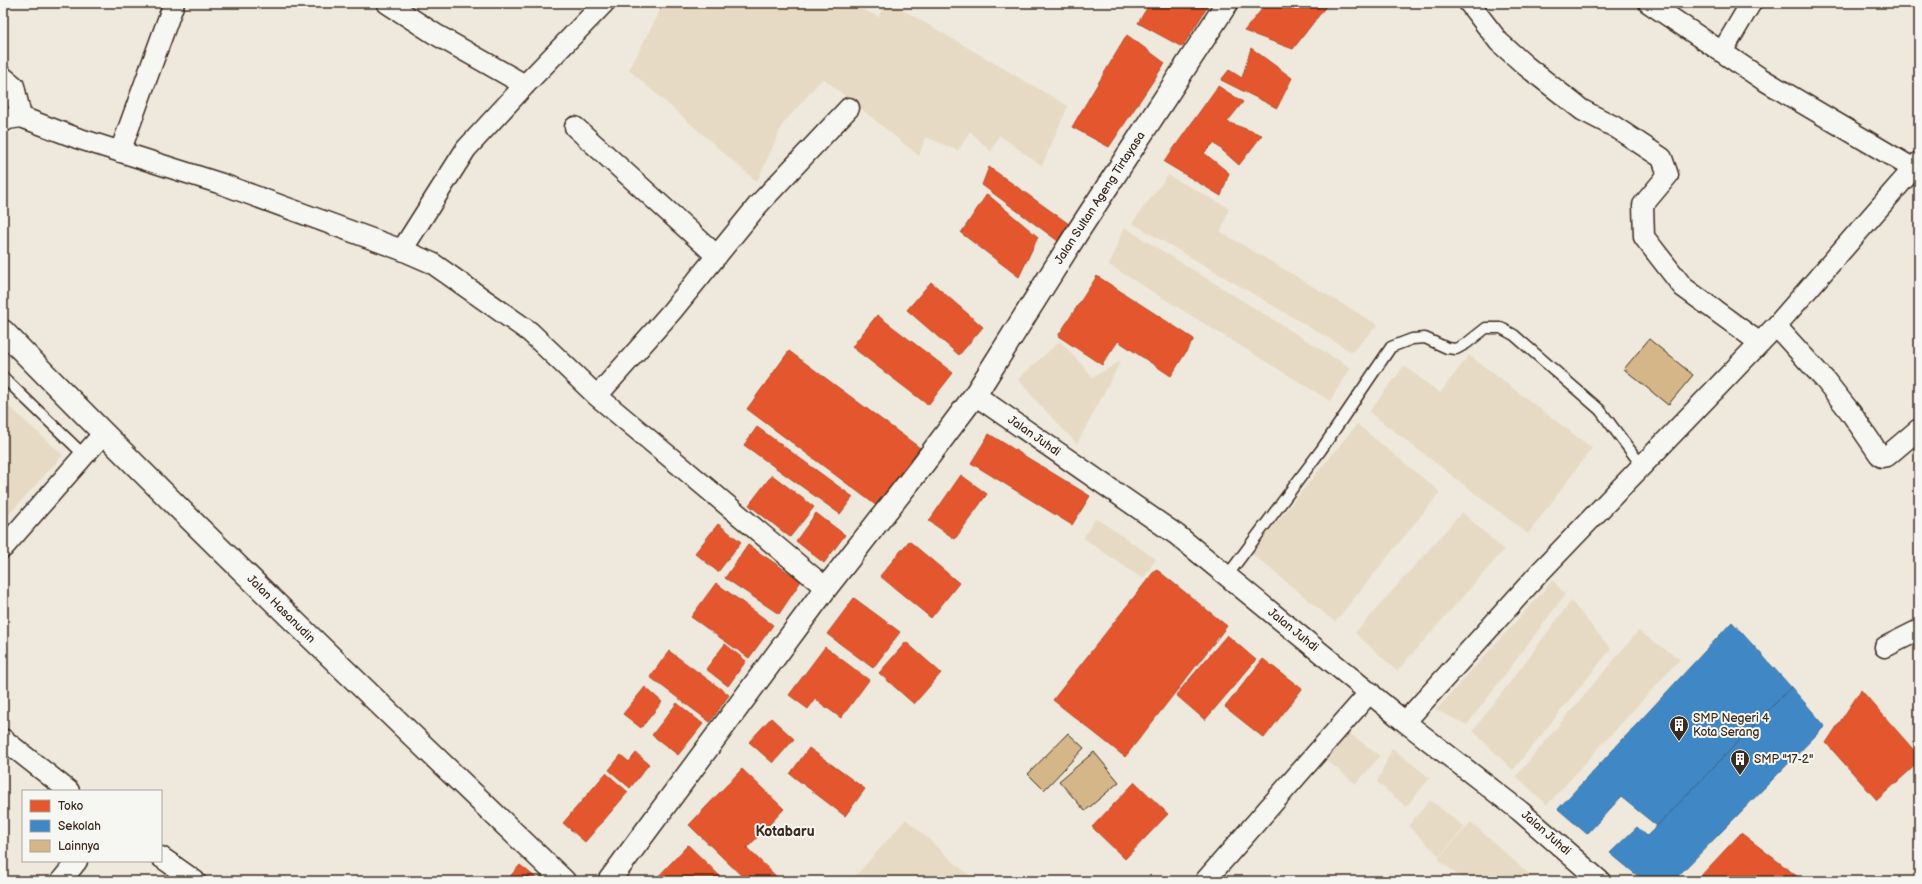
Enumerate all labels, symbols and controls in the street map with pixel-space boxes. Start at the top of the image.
street label: Jalan Sultan Ageng Tirtayasa [1051,129,1149,267]
street label: Jalan Juhdi [1005,412,1063,460]
street label: Jalan Hasanudin [244,572,318,646]
street label: Jalan Juhdi [1265,605,1321,655]
place label: SMP Negeri 4 Kota Serang [1693,711,1770,740]
building icon: SMP Negeri 4 Kota Serang [1668,714,1690,742]
building icon: SMP "17-2" [1729,748,1751,776]
place label: SMP "17-2" [1754,752,1813,767]
legend [22,790,162,862]
text: Toko [58,799,83,814]
street label: Jalan Juhdi [1518,807,1574,859]
text: Sekolah [58,819,101,834]
district label: Kotabaru [755,823,815,840]
text: Lainnya [58,839,100,854]

